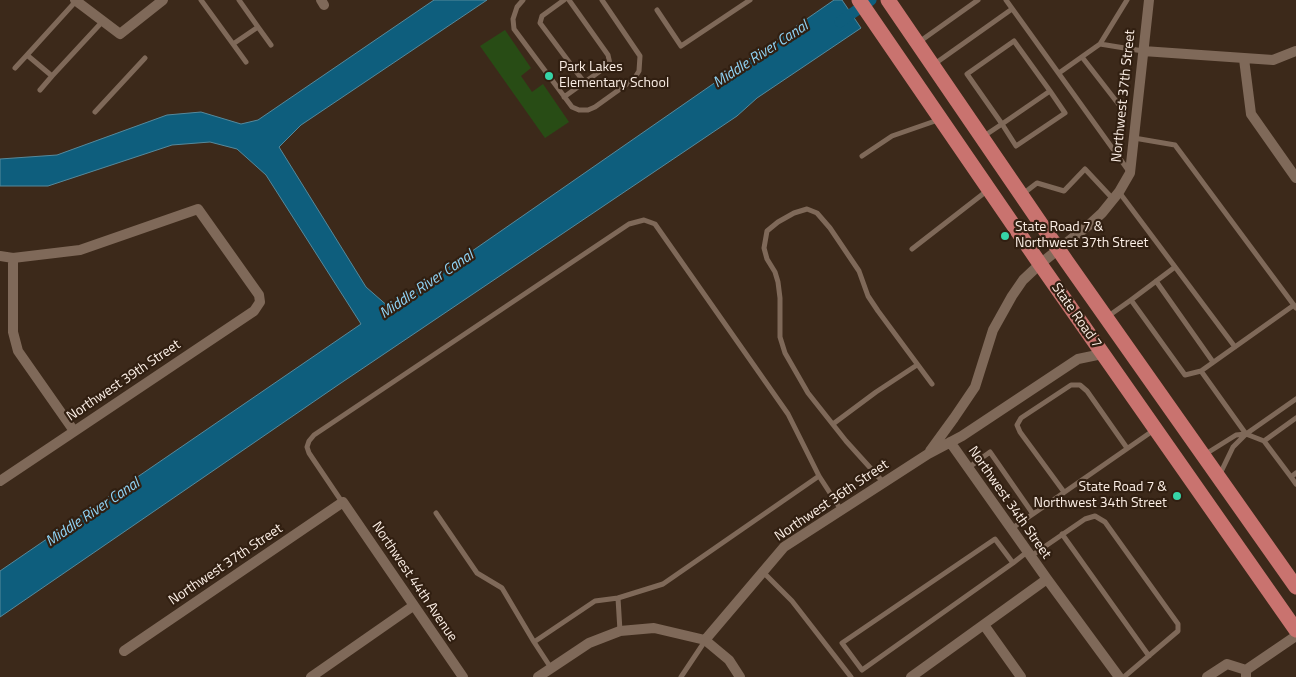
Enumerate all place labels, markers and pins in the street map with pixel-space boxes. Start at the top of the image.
place label: Park Lakes Elementary School [559,60,669,92]
marker: Park Lakes Elementary School [543,70,555,82]
place label: State Road 7 & Northwest 37th Street [1015,220,1148,252]
marker: State Road 7 & Northwest 37th Street [999,230,1011,242]
place label: State Road 7 & Northwest 34th Street [1034,480,1167,512]
marker: State Road 7 & Northwest 34th Street [1171,490,1183,502]

